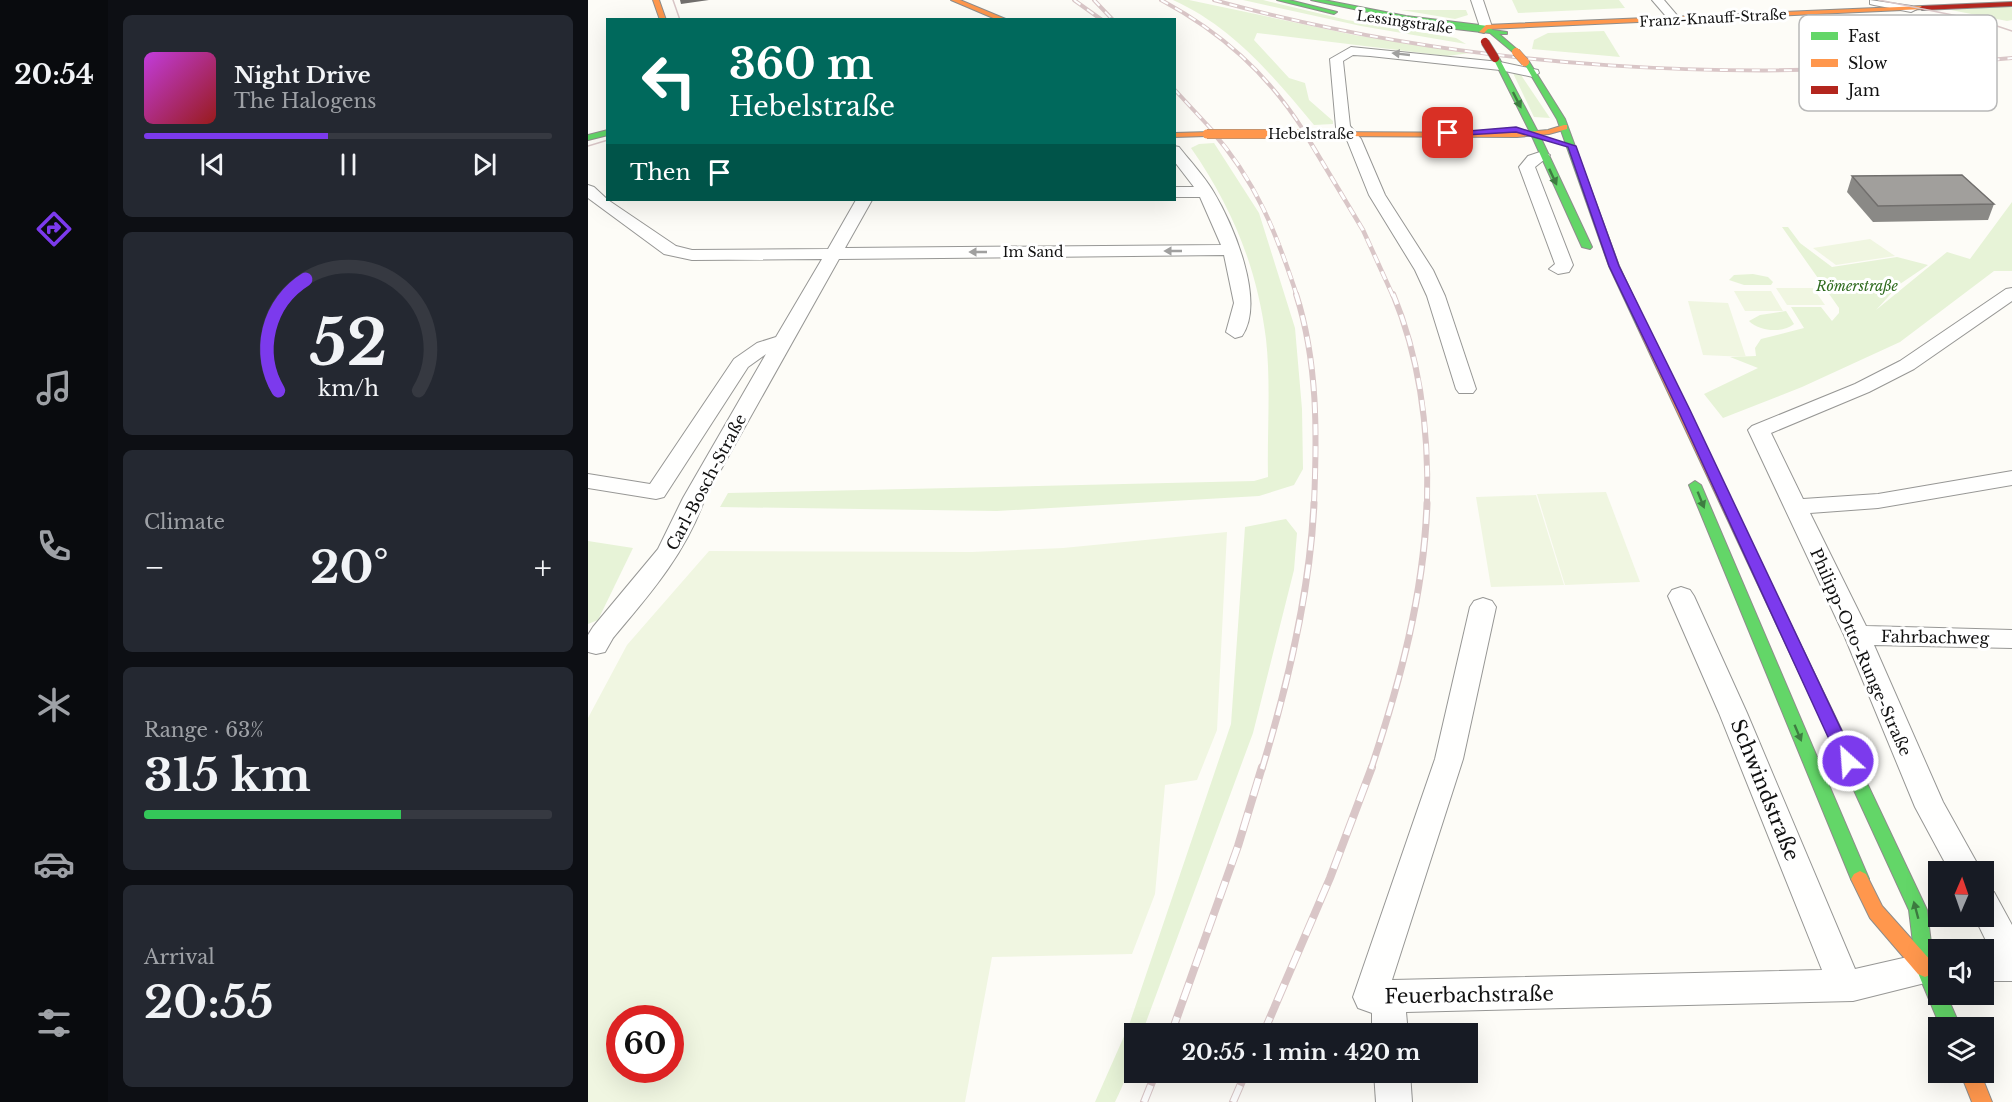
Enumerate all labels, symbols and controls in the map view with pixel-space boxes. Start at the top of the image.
street label: Franz-Knauff-Straße [1639,5,1787,31]
street label: Lessingstraße [1356,6,1454,38]
legend [1799,15,1997,111]
text: Fast [1848,26,1880,46]
text: 360 m [729,38,873,90]
icon: left [630,42,708,120]
one-way arrow [1391,50,1410,59]
text: Slow [1848,53,1888,73]
text: 20:54 [14,58,94,91]
text: Night Drive [234,62,371,89]
text: Jam [1846,80,1880,100]
text: The Halogens [234,89,376,113]
text: Hebelstraße [729,90,895,123]
one-way arrow [1512,92,1522,109]
pin [1422,107,1473,158]
icon: arrive [1431,116,1464,149]
street label: Hebelstraße [1268,125,1354,143]
icon: previous [196,148,229,181]
icon: pause [332,148,365,181]
icon: next [468,148,501,181]
icon: arrive [703,156,736,189]
text: Then [630,159,691,186]
one-way arrow [1549,168,1558,185]
icon: directions [33,208,75,250]
street label: Im Sand [1003,243,1064,261]
one-way arrow [1164,246,1183,255]
one-way arrow [969,247,988,257]
park label: Römerstraße [1815,277,1899,295]
text: 52 [309,304,387,382]
icon: music [33,367,75,409]
text: km/h [318,375,379,402]
street label: Carl-Bosch-Straße [662,410,750,554]
one-way arrow [1696,491,1706,509]
text: Climate [144,510,225,534]
icon: phone [33,525,75,567]
text: 20° [310,539,389,595]
street label: Philipp-Otto-Runge-Straße [1806,545,1916,759]
text: − [144,547,165,588]
text: + [534,547,552,588]
street label: Fahrbachweg [1881,626,1990,648]
icon: climate [33,684,75,726]
street label: Schwindstraße [1726,716,1804,864]
text: Range · 63% [144,718,264,742]
one-way arrow [1793,725,1803,743]
position arrow [1816,729,1880,793]
text: 315 km [144,747,311,803]
icon: car [33,843,75,885]
north arrow [1928,861,1994,927]
map controls [1928,861,1994,1083]
one-way arrow [1911,901,1921,919]
button: sound [1928,939,1994,1005]
text: Arrival [144,945,215,969]
text: 20:55 [144,974,274,1030]
street label: Feuerbachstraße [1384,982,1554,1008]
icon: filters [33,1002,75,1044]
speed limit sign: 60 [606,1005,684,1083]
button: layers [1928,1017,1994,1083]
text: 20:55 · 1 min · 420 m [1182,1039,1420,1066]

